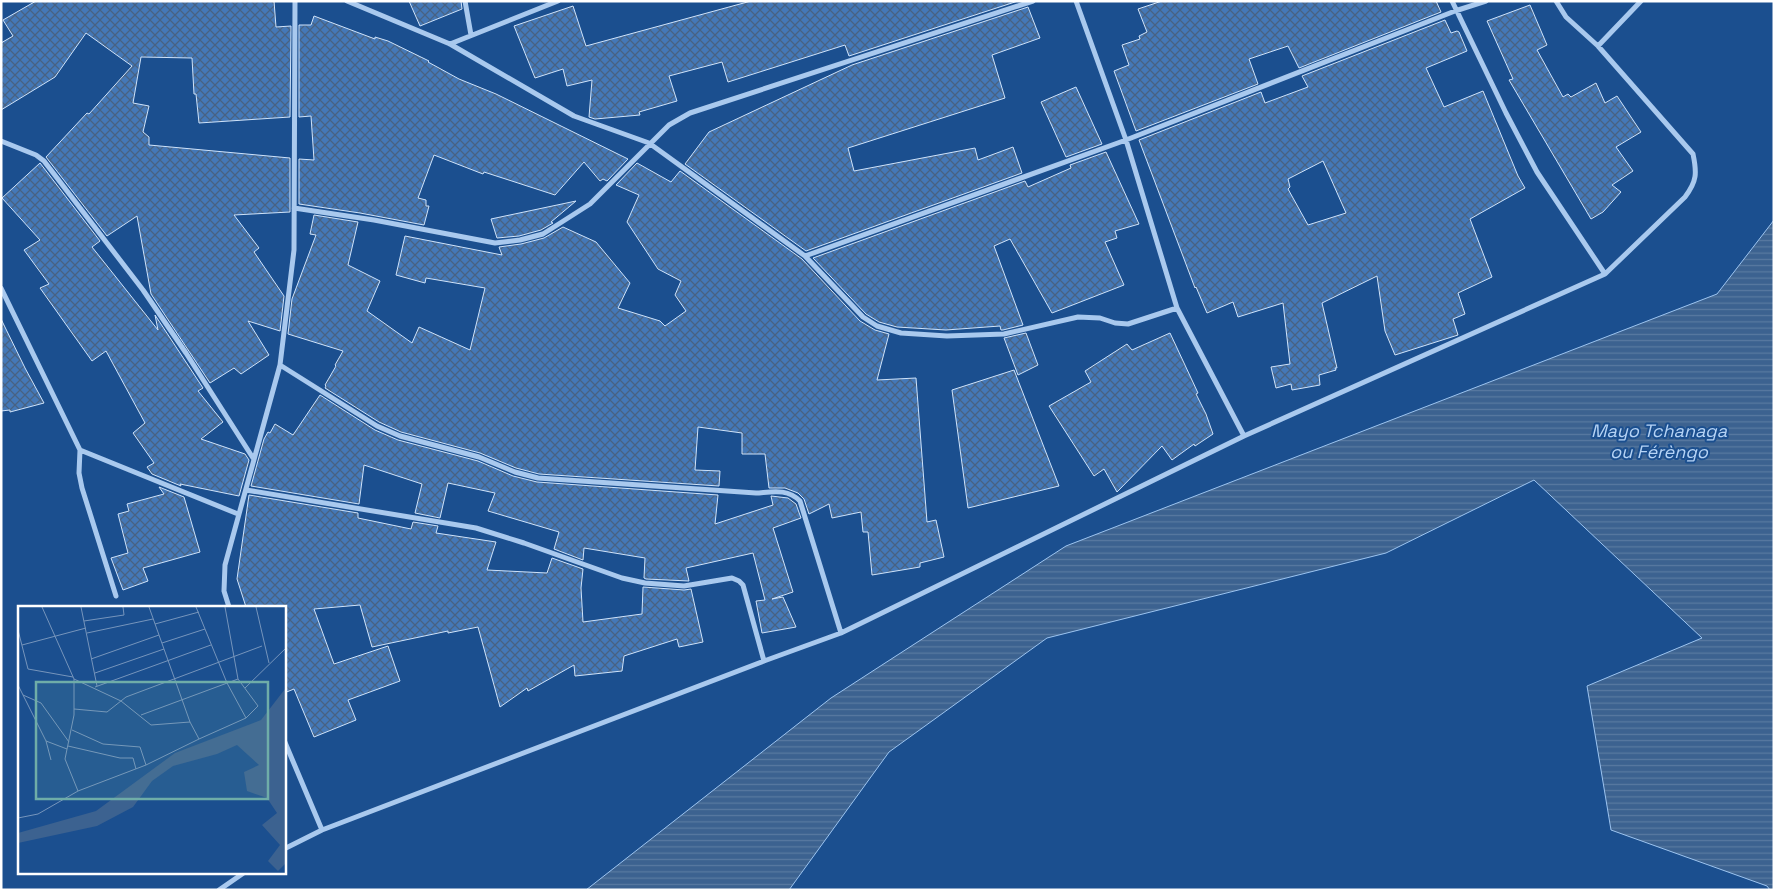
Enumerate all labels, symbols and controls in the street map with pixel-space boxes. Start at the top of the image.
water label: Mayo Tchanaga ou Férèngo [1591,419,1728,463]
inset map [18,606,285,874]

